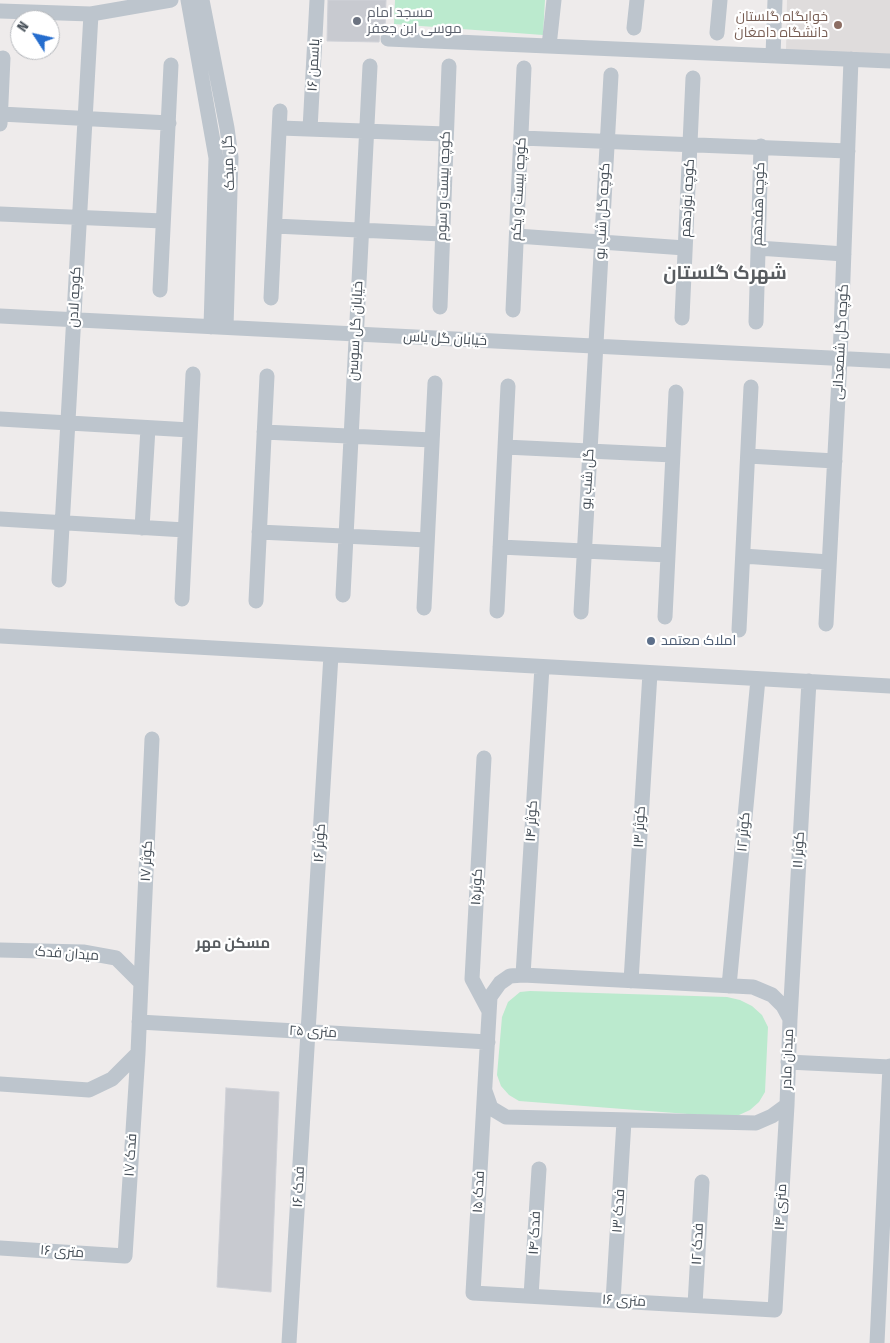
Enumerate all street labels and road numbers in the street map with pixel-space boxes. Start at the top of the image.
street label: یاسمن ۱۶ [304,38,324,92]
street label: کوچه بیست و سوم [434,131,454,241]
street label: گل میخک [219,135,239,191]
street label: کوچه بیست و یکم [508,137,530,241]
street label: کوچه نوزدهم [678,158,698,238]
street label: کوچه گل شب بو [592,162,614,260]
street label: کوچه هفدهم [749,162,769,246]
street label: کوچه لادن [65,266,85,328]
street label: خیابان گل سوسن [345,281,367,381]
street label: کوچه گل شمعدانی [830,284,852,400]
street label: خیابان گل یاس [403,328,487,350]
street label: گل شب بو [578,448,598,510]
street label: کوثر ۱۴ [523,800,541,842]
street label: کوثر ۱۳ [631,806,649,848]
street label: کوثر ۱۲ [734,811,754,853]
street label: کوثر ۱۶ [311,823,329,863]
street label: کوثر ۱۱ [790,831,808,869]
street label: کوثر ۱۷ [138,840,156,882]
street label: کوثر۱۵ [468,868,486,906]
street label: میدان فدک [35,943,99,965]
street label: ۲۵ متری [289,1022,337,1042]
street label: میدان مادر [779,1028,797,1090]
street label: فدک ۱۷ [121,1133,141,1177]
street label: فدک ۱۶ [290,1166,308,1208]
street label: فدک ۱۵ [470,1170,488,1214]
street label: ۱۴ متری [771,1183,791,1231]
street label: فدک ۱۳ [609,1188,629,1234]
street label: فدک ۱۴ [525,1211,545,1255]
street label: فدک ۱۲ [689,1223,707,1265]
street label: ۱۶ متری [39,1242,85,1262]
street label: ۱۶ متری [602,1291,646,1311]

